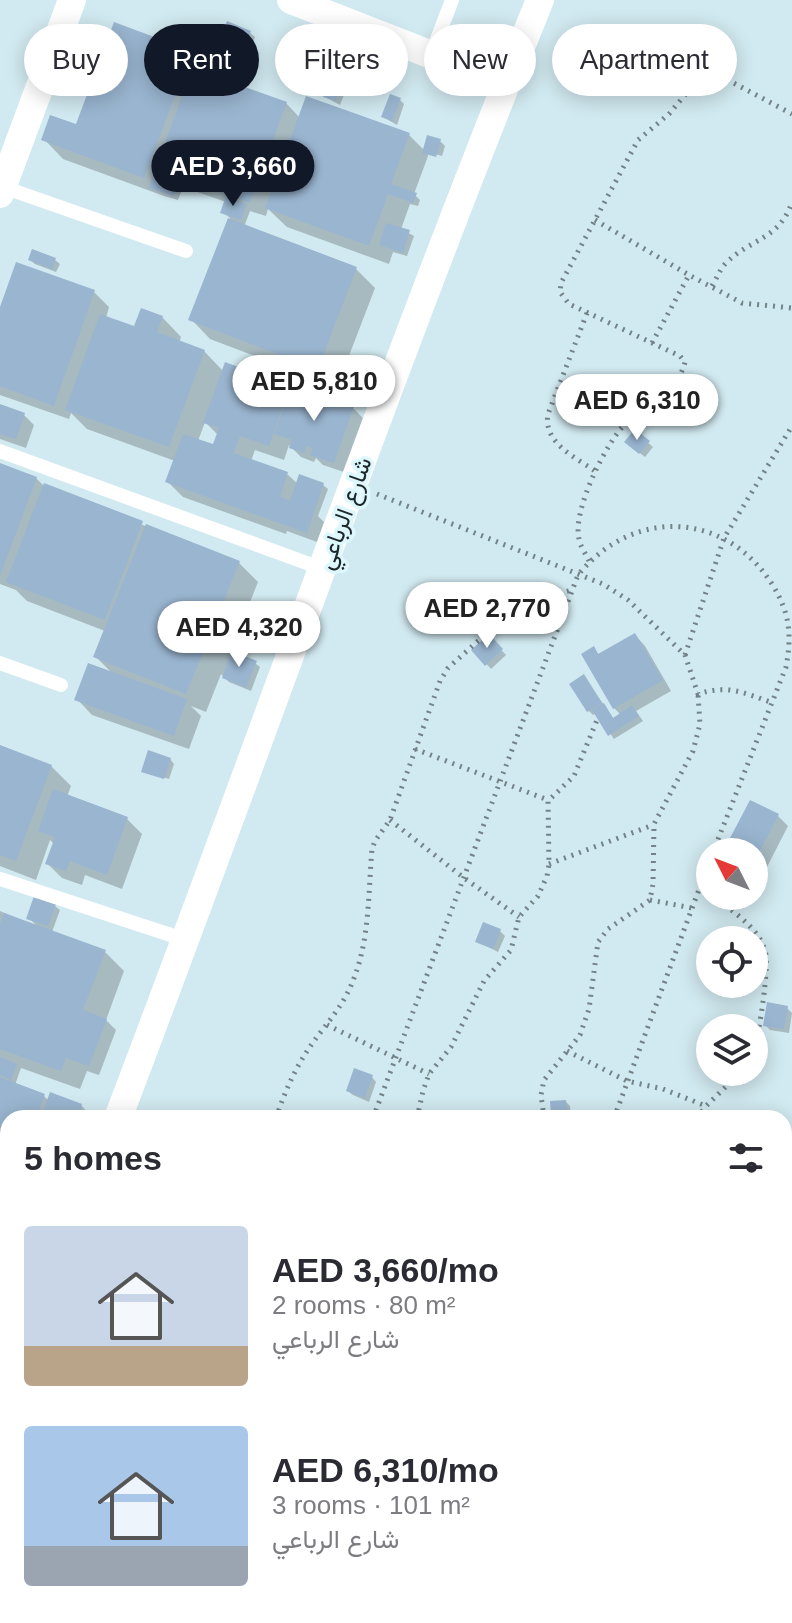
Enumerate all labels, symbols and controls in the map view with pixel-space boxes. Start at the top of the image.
chip: Buy [24,24,128,96]
chip: Rent [144,24,259,96]
chip: Filters [275,24,408,96]
chip: New [424,24,536,96]
chip: Apartment [552,24,737,96]
pin: AED 3,660 [141,140,325,208]
text: AED 3,660 [169,151,297,181]
pin: AED 5,810 [222,355,406,423]
text: AED 5,810 [250,366,378,396]
pin: AED 6,310 [545,374,729,442]
text: AED 6,310 [573,385,701,415]
street label: شارع الرباعي [311,453,382,575]
pin: AED 2,770 [395,582,579,650]
text: AED 2,770 [423,593,551,623]
pin: AED 4,320 [147,601,331,669]
text: AED 4,320 [175,612,303,642]
north arrow [696,838,768,910]
map controls [696,838,768,1086]
button: locate [696,926,768,998]
button: layers [696,1014,768,1086]
icon: filters [724,1136,768,1180]
text: 5 homes [24,1139,162,1177]
text: AED 3,660/mo [272,1251,499,1289]
icon: home [88,1258,184,1354]
text: 2 rooms · 80 m² [272,1290,456,1320]
text: شارع الرباعي [272,1324,399,1354]
text: AED 6,310/mo [272,1451,499,1489]
icon: home [88,1458,184,1554]
text: 3 rooms · 101 m² [272,1490,470,1520]
text: شارع الرباعي [272,1524,399,1554]

